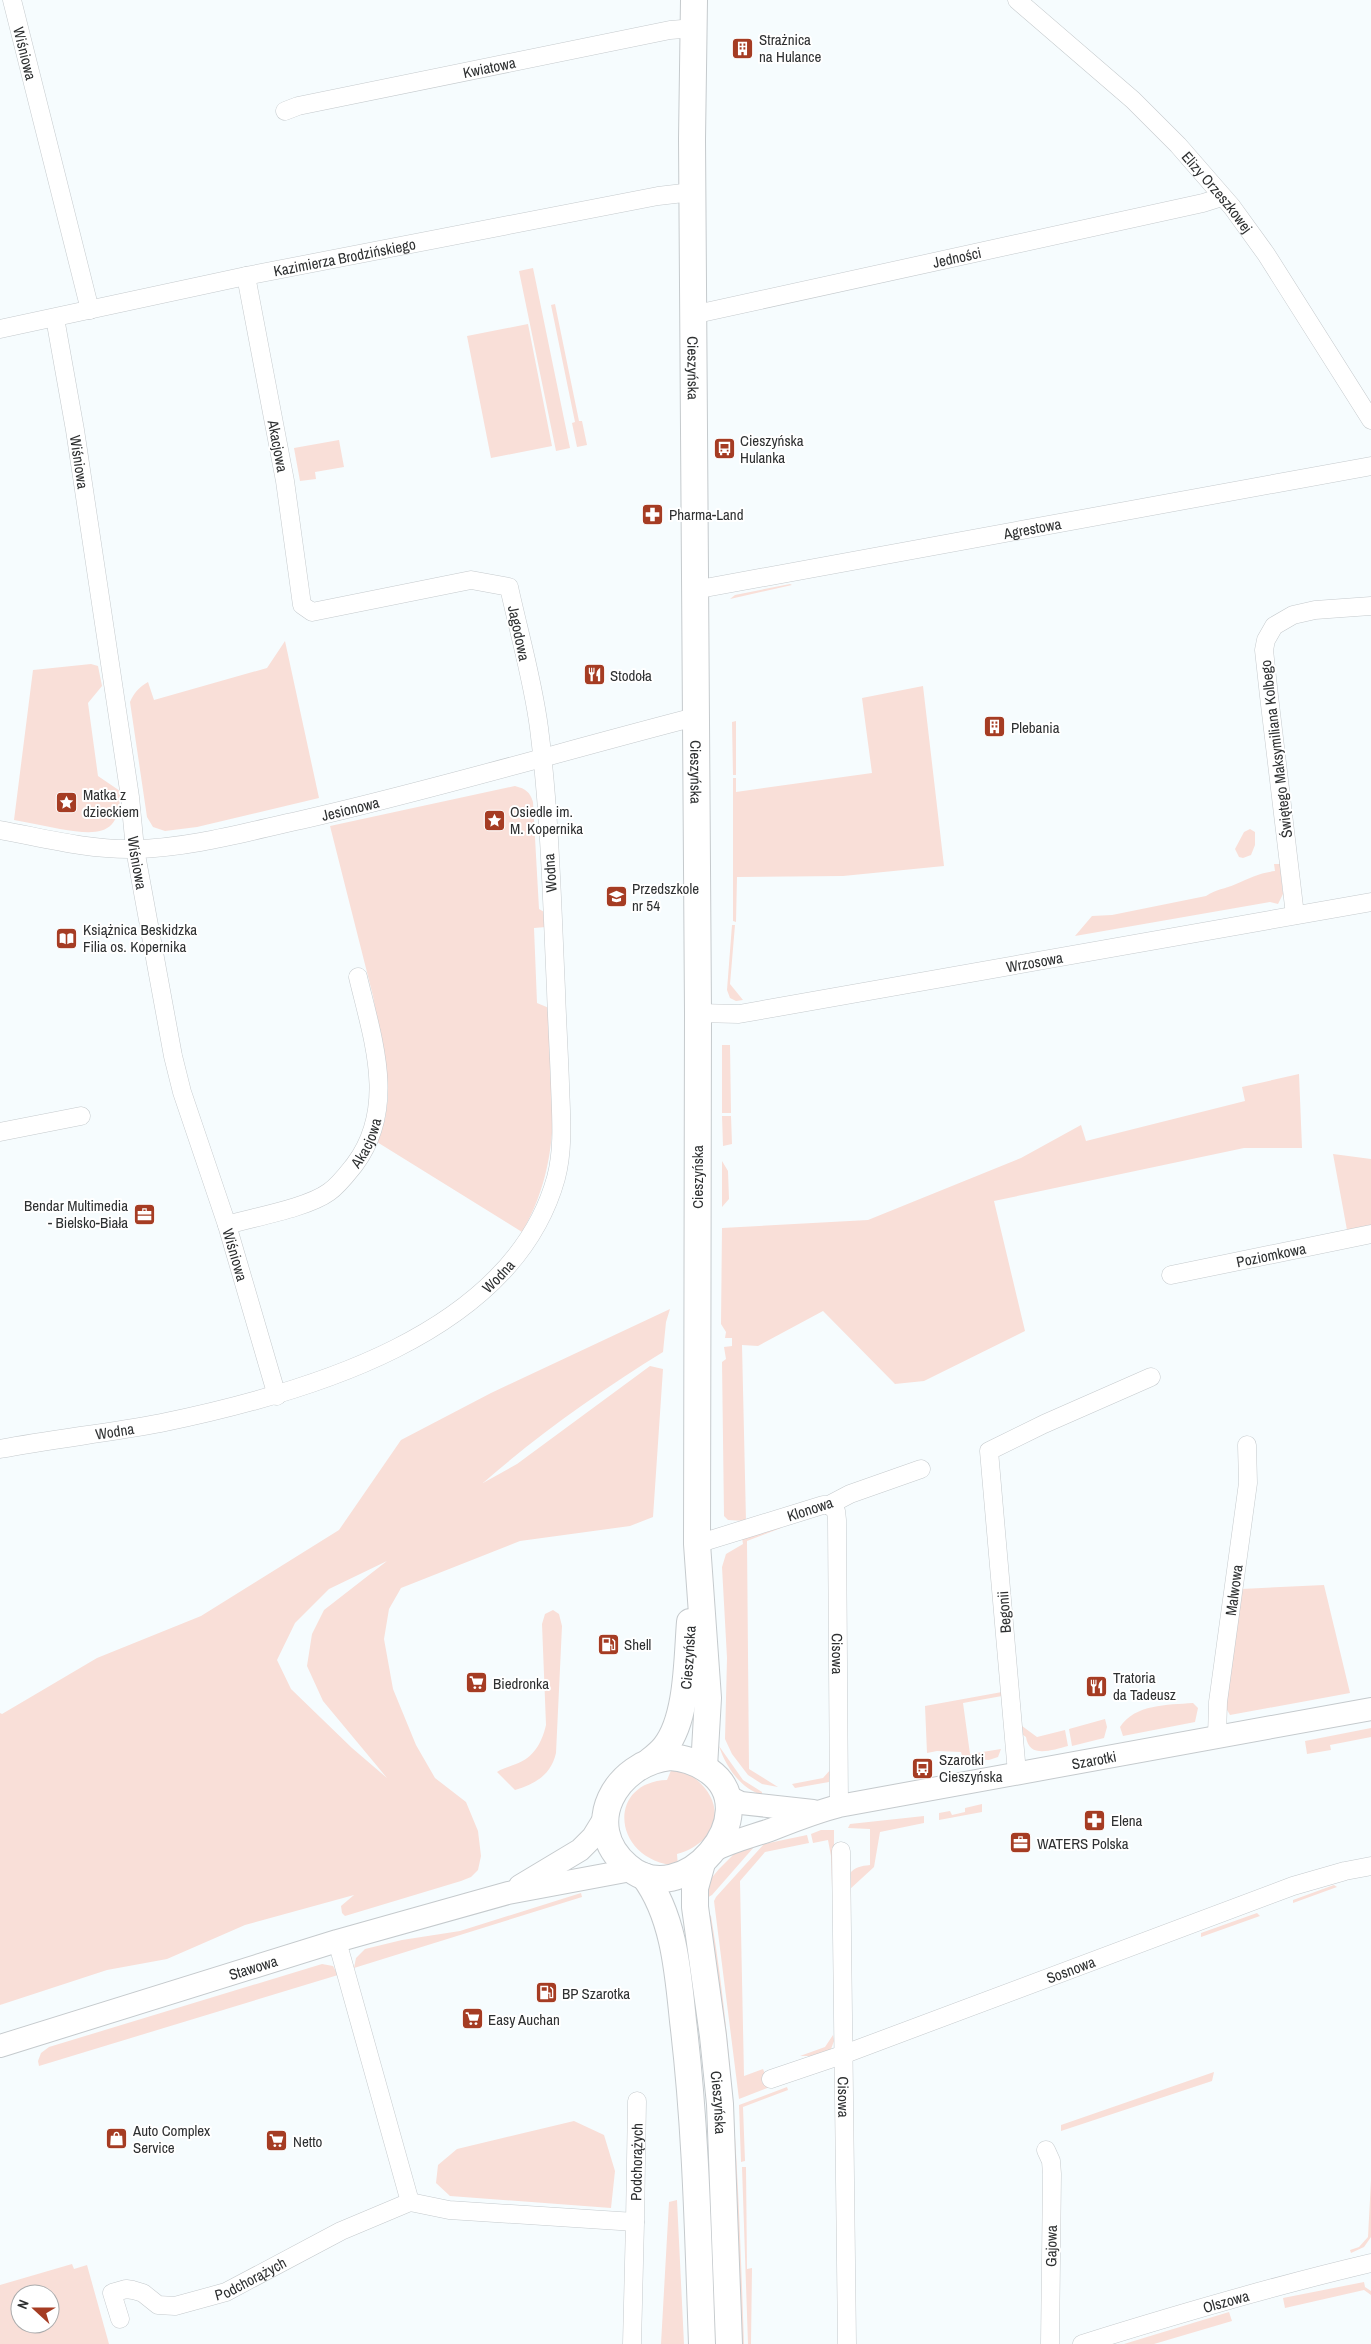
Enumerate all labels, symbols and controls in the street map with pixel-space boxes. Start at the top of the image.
street label: Wiśniowa [9,25,42,82]
place label: Strażnica na Hulance [759,29,821,67]
building icon: Strażnica na Hulance [731,36,755,60]
street label: Kwiatowa [461,51,518,83]
street label: Elizy Orzeszkowej [1177,146,1258,237]
street label: Kazimierza Brodzińskiego [272,233,418,281]
street label: Jedności [930,241,983,273]
street label: Cieszyńska [683,336,704,400]
street label: Akacjowa [262,417,293,474]
place label: Cieszyńska Hulanka [740,430,804,468]
street label: Wiśniowa [65,434,94,490]
bus stop icon: Cieszyńska Hulanka [712,437,736,461]
pharmacy icon: Pharma-Land [641,502,665,526]
place label: Pharma-Land [669,504,744,525]
street label: Agrestowa [1001,512,1063,544]
street label: Jagodowa [503,603,535,663]
street label: Świętego Maksymiliana Kolbego [1255,659,1297,839]
restaurant icon: Stodoła [582,663,606,687]
place label: Stodoła [610,665,652,686]
building icon: Plebania [983,715,1007,739]
place label: Plebania [1011,717,1060,738]
street label: Cieszyńska [686,740,707,804]
place label: Matka z dzieckiem [83,784,139,822]
place icon: Matka z dzieckiem [55,791,79,815]
street label: Jesionowa [319,791,381,825]
place label: Osiedle im. M. Kopernika [510,801,583,839]
place icon: Osiedle im. M. Kopernika [482,808,506,832]
street label: Wiśniowa [123,835,153,891]
street label: Wodna [538,853,562,893]
place label: Przedszkole nr 54 [632,878,699,916]
school or university icon: Przedszkole nr 54 [604,885,628,909]
place label: Książnica Beskidzka Filia os. Kopernika [83,919,197,957]
library icon: Książnica Beskidzka Filia os. Kopernika [55,926,79,950]
street label: Wrzosowa [1004,946,1065,977]
street label: Akacjowa [345,1116,386,1173]
street label: Cieszyńska [687,1145,708,1209]
place label: Bendar Multimedia - Bielsko-Biała [24,1195,128,1233]
office icon: Bendar Multimedia - Bielsko-Biała [132,1202,156,1226]
street label: Wiśniowa [218,1226,253,1284]
street label: Poziomkowa [1234,1237,1308,1272]
street label: Wodna [477,1255,519,1297]
street label: Wodna [94,1417,136,1444]
street label: Klonowa [784,1492,836,1526]
street label: Malwowa [1219,1563,1247,1617]
street label: Begonii [992,1590,1016,1634]
street label: Cieszyńska [674,1625,700,1691]
fuel station icon: Shell [596,1632,620,1656]
street label: Cisowa [827,1633,849,1674]
place label: Shell [624,1634,651,1655]
place label: Tratoria da Tadeusz [1113,1667,1176,1705]
supermarket icon: Biedronka [465,1671,489,1695]
place label: Biedronka [493,1673,549,1694]
restaurant icon: Tratoria da Tadeusz [1085,1674,1109,1698]
street label: Szarotki [1070,1745,1118,1774]
place label: Szarotki Cieszyńska [939,1749,1003,1787]
bus stop icon: Szarotki Cieszyńska [911,1756,935,1780]
pharmacy icon: Elena [1083,1808,1107,1832]
place label: Elena [1111,1810,1143,1831]
office icon: WATERS Polska [1009,1831,1033,1855]
place label: WATERS Polska [1037,1833,1129,1854]
street label: Stawowa [226,1950,280,1985]
street label: Sosnowa [1043,1951,1098,1988]
fuel station icon: BP Szarotka [534,1981,558,2005]
place label: BP Szarotka [562,1983,630,2004]
supermarket icon: Easy Auchan [460,2007,484,2031]
place label: Easy Auchan [488,2009,560,2030]
street label: Cieszyńska [706,2070,732,2135]
street label: Cisowa [833,2076,855,2118]
place label: Auto Complex Service [132,2120,211,2158]
street label: Podchorążych [625,2123,647,2201]
shop icon: Auto Complex Service [105,2127,129,2151]
supermarket icon: Netto [265,2129,289,2153]
place label: Netto [293,2131,323,2152]
street label: Gajowa [1040,2225,1062,2267]
street label: Podchorążych [212,2252,290,2305]
north arrow [10,2284,60,2334]
street label: Olszowa [1200,2284,1251,2317]
text: N [13,2297,33,2311]

